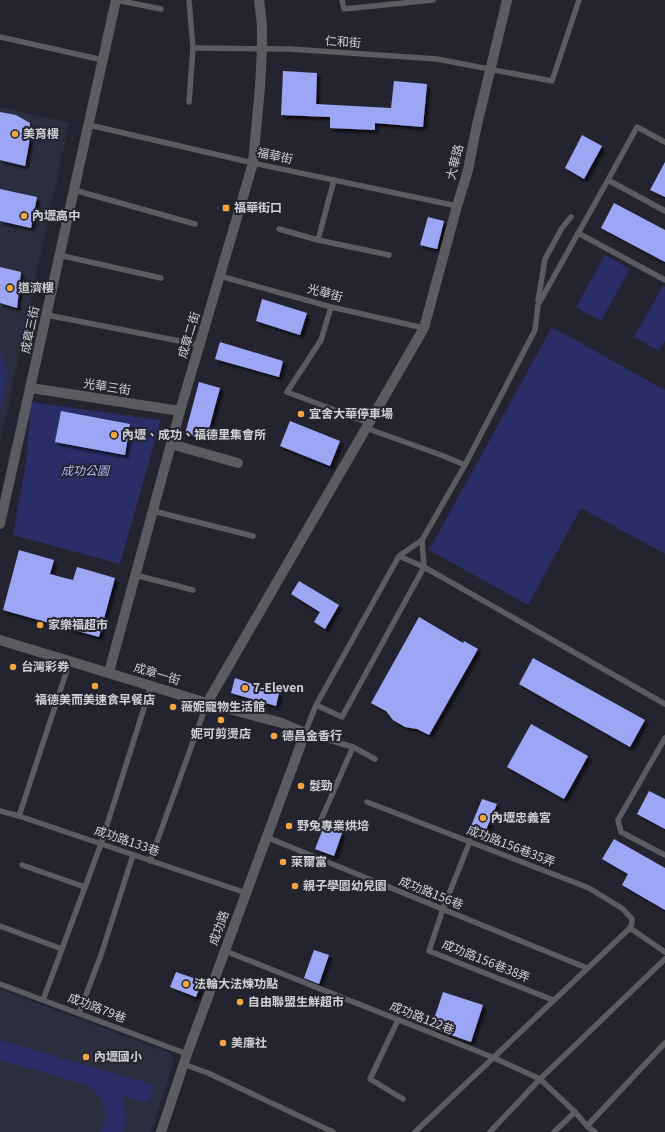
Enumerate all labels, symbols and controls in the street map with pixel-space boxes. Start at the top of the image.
street label: 仁和街 [325,31,362,50]
place label: 美育樓 [23,124,59,141]
marker: 美育樓 [10,129,20,139]
street label: 福華街 [256,142,295,167]
street label: 大華路 [441,142,466,181]
place label: 福華街口 [234,198,282,215]
marker: 福華街口 [221,203,231,213]
place label: 內壢高中 [32,206,80,223]
marker: 內壢高中 [19,211,29,221]
place label: 道濟樓 [18,278,54,295]
street label: 光華街 [306,279,345,304]
marker: 道濟樓 [5,283,15,293]
street label: 成章三街 [15,304,42,355]
street label: 成章二街 [172,309,203,360]
street label: 光華三街 [82,373,132,398]
place label: 宜舍大華停車場 [309,404,393,421]
marker: 宜舍大華停車場 [296,409,306,419]
place label: 內壢、成功、福德里集會所 [122,425,266,442]
marker: 內壢、成功、福德里集會所 [109,430,119,440]
park label: 成功公園 [61,461,111,478]
place label: 家樂福超市 [48,615,108,632]
marker: 家樂福超市 [35,620,45,630]
place label: 台灣彩券 [21,657,70,674]
street label: 成章一街 [132,657,183,688]
marker: 台灣彩券 [8,662,18,672]
place label: 7-Eleven [253,678,304,695]
marker: 福德美而美速食早餐店 [90,681,100,691]
marker: 7-Eleven [240,683,250,693]
place label: 福德美而美速食早餐店 [35,690,155,707]
place label: 薇妮寵物生活館 [181,697,265,714]
marker: 薇妮寵物生活館 [168,702,178,712]
marker: 妮可剪燙店 [216,715,226,725]
place label: 妮可剪燙店 [191,724,251,741]
place label: 德昌金香行 [282,726,342,743]
marker: 德昌金香行 [269,731,279,741]
place label: 髮勁 [309,776,333,793]
marker: 髮勁 [296,781,306,791]
place label: 內壢忠義宮 [491,808,551,825]
marker: 內壢忠義宮 [478,813,488,823]
place label: 野兔專業烘培 [297,816,369,833]
street label: 成功路133巷 [93,820,162,859]
street label: 成功路156巷35弄 [465,820,558,869]
marker: 野兔專業烘培 [284,821,294,831]
place label: 萊爾富 [291,852,327,869]
marker: 萊爾富 [278,857,288,867]
street label: 成功路156巷 [397,871,466,912]
place label: 親子學園幼兒園 [303,876,387,893]
marker: 親子學園幼兒園 [290,881,300,891]
street label: 成功路 [203,908,232,947]
street label: 成功路156巷38弄 [440,934,533,985]
place label: 法輪大法煉功點 [194,974,278,991]
marker: 法輪大法煉功點 [181,979,191,989]
street label: 成功路79巷 [66,988,129,1026]
place label: 自由聯盟生鮮超市 [248,992,344,1009]
street label: 成功路122巷 [388,996,457,1037]
marker: 自由聯盟生鮮超市 [235,997,245,1007]
place label: 美廉社 [231,1033,267,1050]
marker: 美廉社 [218,1038,228,1048]
place label: 內壢國小 [94,1047,142,1064]
marker: 內壢國小 [81,1052,91,1062]

